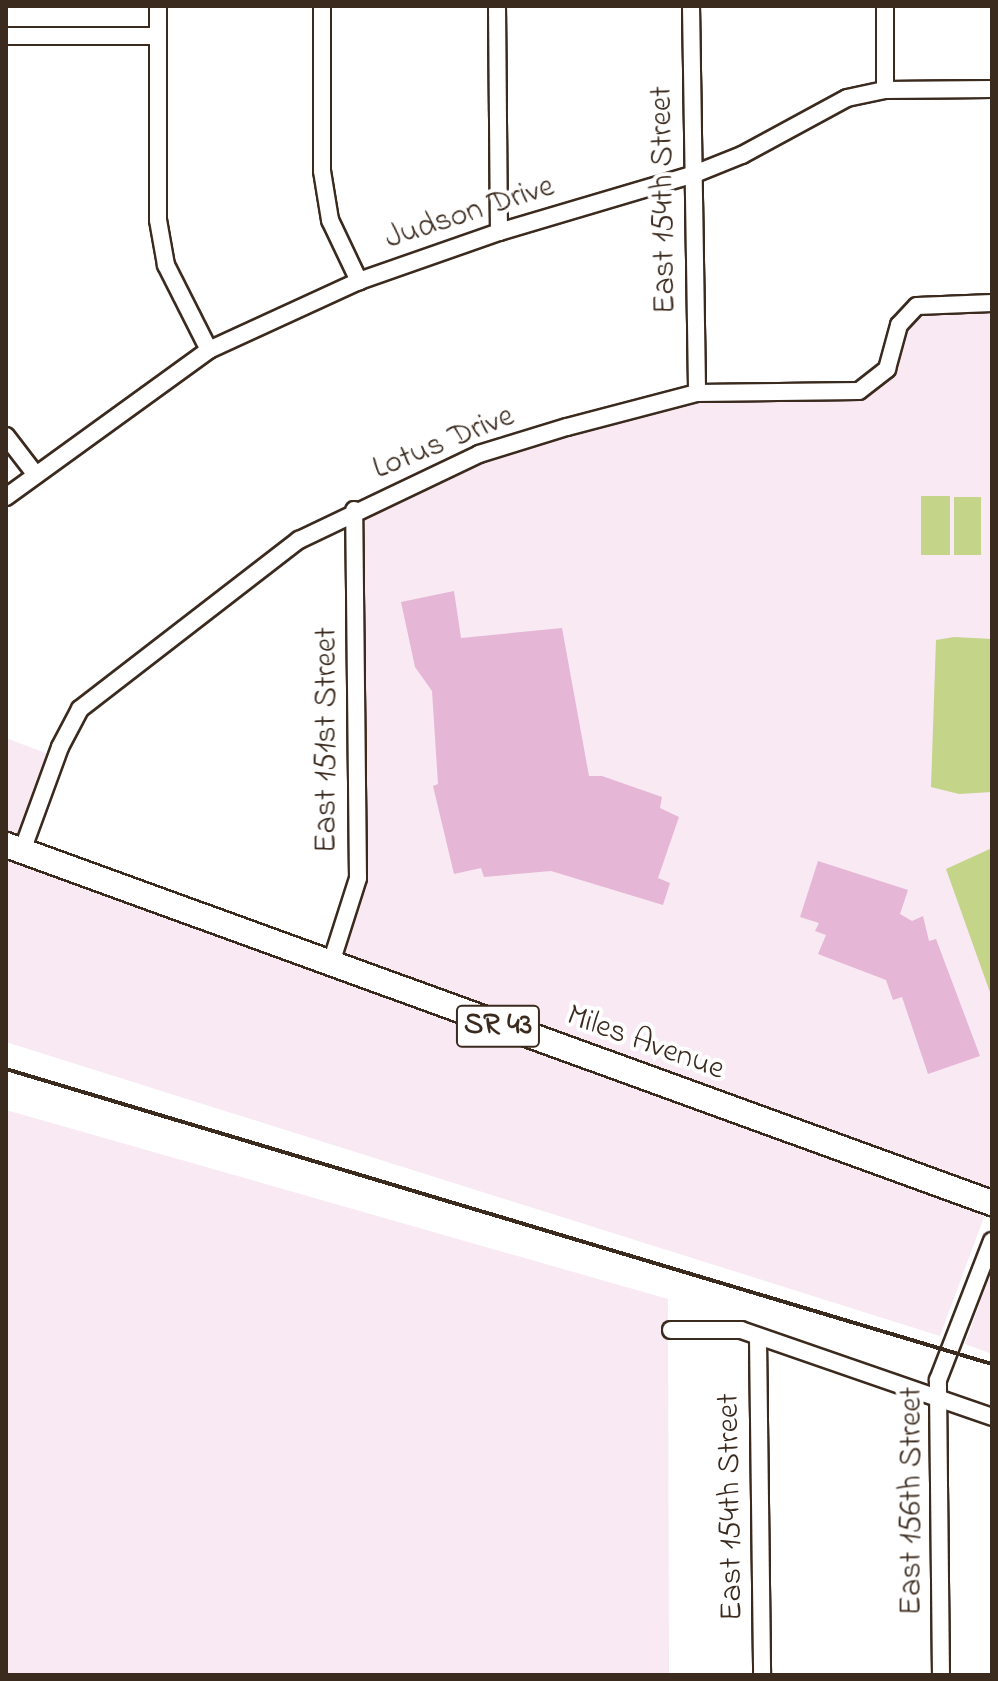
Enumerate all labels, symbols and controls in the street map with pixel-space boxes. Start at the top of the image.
street label: East 154th Street [644,86,686,314]
street label: Judson Drive [381,169,559,259]
street label: Lotus Drive [368,398,520,490]
street label: East 151st Street [309,627,347,853]
street label: Miles Avenue [561,998,729,1090]
road number: SR 43 [454,1000,542,1052]
street label: East 156th Street [894,1387,932,1615]
street label: East 154th Street [711,1393,753,1621]

